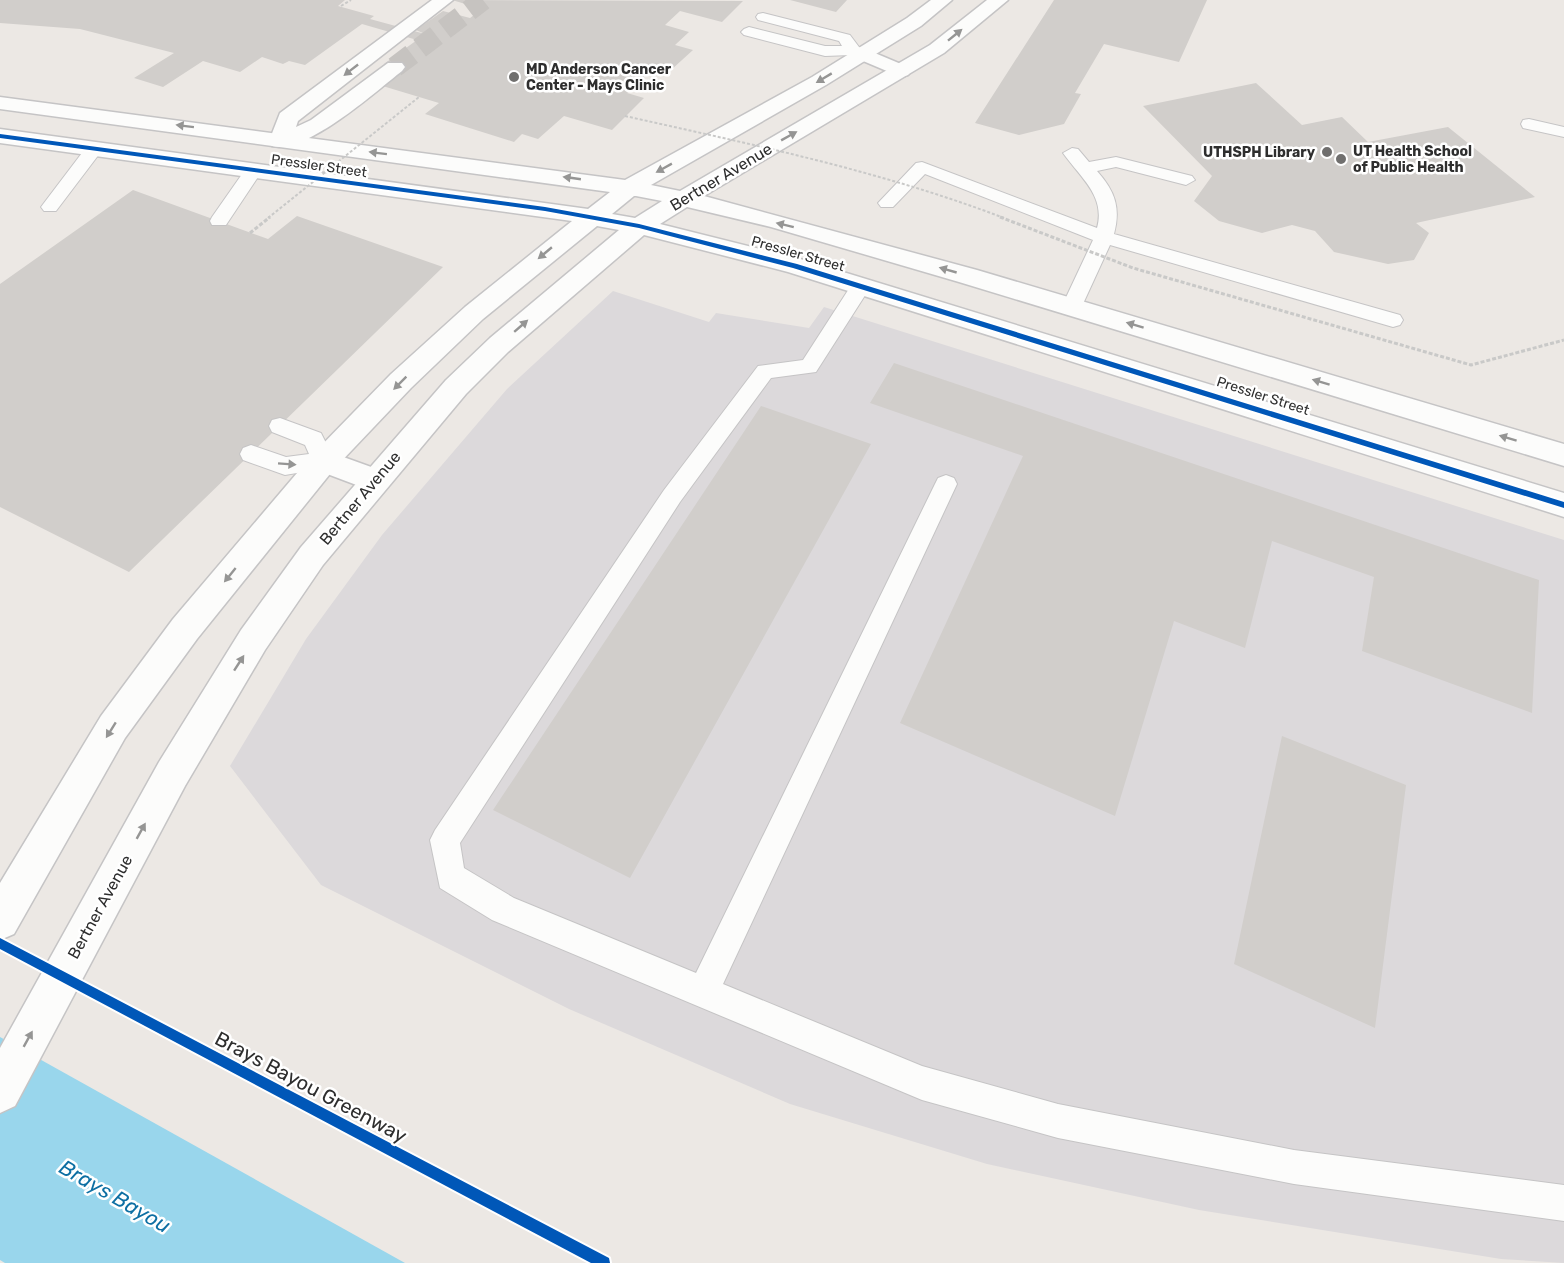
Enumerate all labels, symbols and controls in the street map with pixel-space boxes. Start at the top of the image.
one-way arrow [947,29,962,42]
place label: MD Anderson Cancer Center - Mays Clinic [526,61,672,94]
one-way arrow [343,63,359,76]
marker: MD Anderson Cancer Center - Mays Clinic [507,70,521,84]
one-way arrow [816,73,832,84]
one-way arrow [176,121,195,131]
one-way arrow [780,131,797,141]
street label: Bertner Avenue [666,139,776,215]
place label: UT Health School of Public Health [1353,143,1472,176]
place label: UTHSPH Library [1203,144,1316,161]
marker: UTHSPH Library [1320,145,1334,159]
one-way arrow [369,148,388,158]
street label: Pressler Street [270,151,368,181]
marker: UT Health School of Public Health [1334,152,1348,166]
one-way arrow [655,163,672,173]
one-way arrow [562,174,581,183]
one-way arrow [776,220,794,229]
street label: Pressler Street [749,233,847,276]
one-way arrow [538,246,553,259]
one-way arrow [939,265,957,274]
one-way arrow [513,320,528,333]
one-way arrow [1126,320,1144,329]
street label: Pressler Street [1215,373,1312,419]
one-way arrow [393,375,407,389]
one-way arrow [1312,377,1330,386]
one-way arrow [1499,433,1517,442]
street label: Bertner Avenue [315,447,405,549]
one-way arrow [278,459,297,468]
one-way arrow [223,567,236,583]
one-way arrow [233,655,245,671]
one-way arrow [106,721,117,738]
one-way arrow [136,822,146,839]
street label: Bertner Avenue [64,852,136,962]
street label: Brays Bayou Greenway [211,1026,411,1148]
one-way arrow [23,1031,33,1048]
water label: Brays Bayou [55,1154,175,1238]

